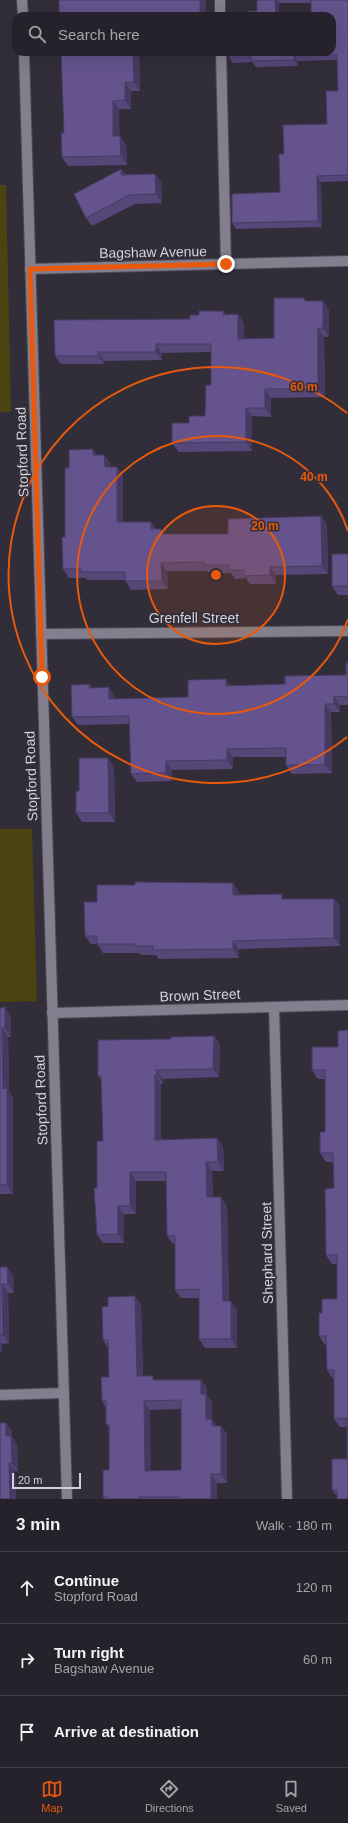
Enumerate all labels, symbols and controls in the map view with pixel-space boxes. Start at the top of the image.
search box [12,12,336,56]
icon: search [26,23,48,45]
text: Search here [58,26,140,43]
street label: Bagshaw Avenue [99,243,207,261]
route end [217,255,235,273]
text: 60 m [290,380,318,394]
street label: Stopford Road [12,407,32,497]
text: 40 m [300,470,328,484]
text: 20 m [251,519,279,533]
centre of rings [209,568,223,582]
street label: Grenfell Street [149,610,239,626]
route start [33,668,51,686]
street label: Stopford Road [21,731,41,821]
street label: Brown Street [159,986,241,1004]
street label: Stopford Road [31,1055,51,1145]
street label: Shephard Street [258,1202,276,1304]
scale bar [12,1471,81,1490]
text: 20 m [18,1474,42,1486]
text: 3 min [16,1515,60,1534]
text: Walk · 180 m [256,1518,332,1533]
text: Continue [54,1572,119,1589]
icon: ahead [16,1577,38,1599]
text: 120 m [296,1580,332,1595]
text: Stopford Road [54,1589,138,1604]
text: Turn right [54,1644,124,1661]
icon: right [16,1649,38,1671]
text: 60 m [303,1652,332,1667]
text: Bagshaw Avenue [54,1661,154,1676]
icon: arrive [16,1721,38,1743]
text: Arrive at destination [54,1723,199,1740]
tab: Map [41,1778,63,1814]
tab: Directions [145,1778,194,1814]
tab: Saved [276,1778,307,1814]

